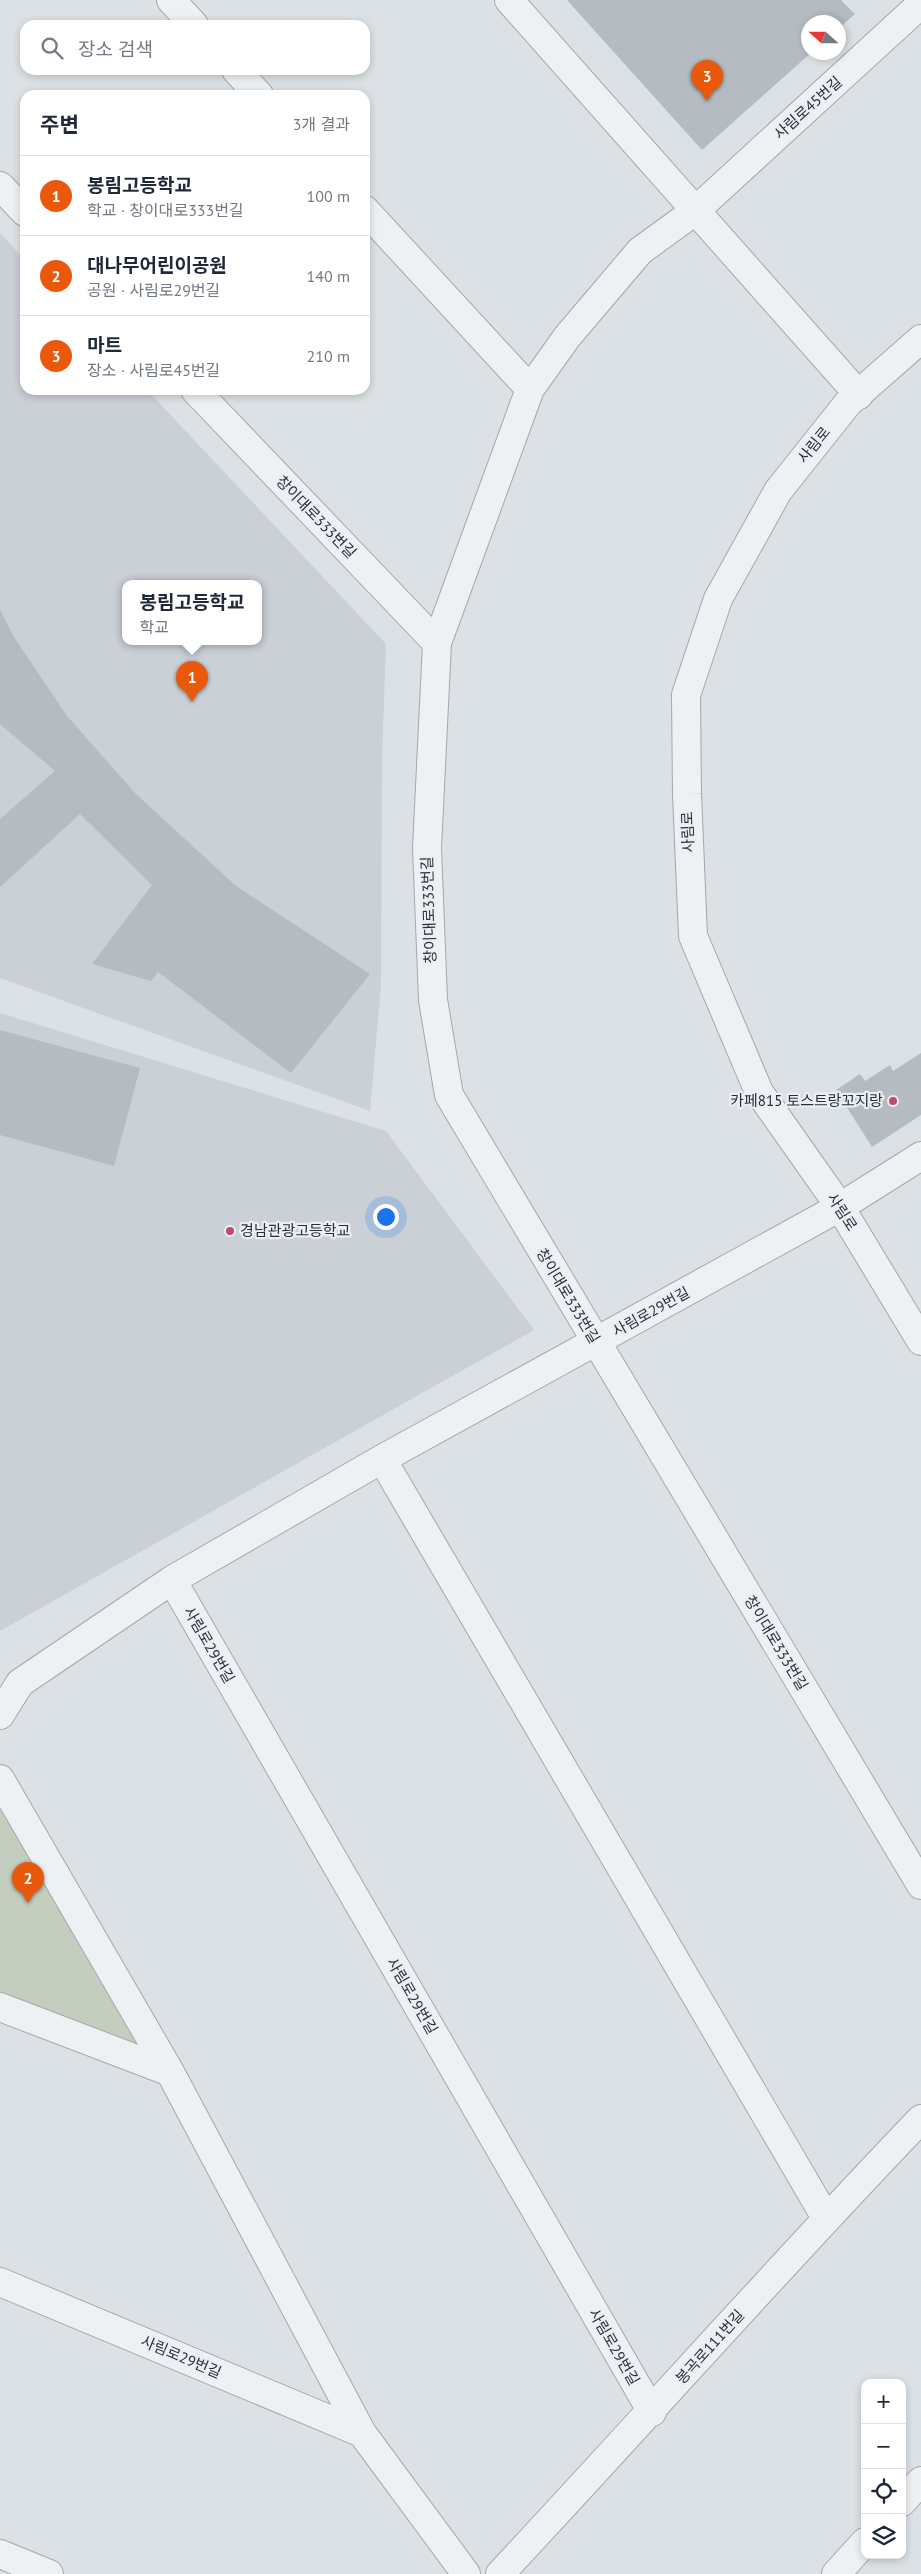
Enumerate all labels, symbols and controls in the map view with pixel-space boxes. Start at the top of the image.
north arrow [801,15,846,60]
search box [20,20,370,75]
icon: search [38,34,66,62]
text: 장소 검색 [78,37,153,61]
pin: 3 [691,60,723,101]
street label: 사림로45번길 [770,72,846,143]
text: 주변 [40,111,79,138]
text: 3개 결과 [293,114,350,134]
text: 봉림고등학교 [87,173,192,197]
text: 1 [51,186,61,206]
text: 100 m [307,186,350,206]
text: 학교 · 창이대로333번길 [87,200,244,220]
text: 대나무어린이공원 [87,253,227,277]
text: 2 [51,266,61,286]
text: 140 m [307,266,350,286]
text: 공원 · 사림로29번길 [87,280,220,300]
text: 마트 [87,333,122,357]
text: 3 [51,346,61,366]
text: 210 m [307,346,350,366]
text: 장소 · 사림로45번길 [87,360,220,380]
street label: 사림로 [793,423,834,467]
street label: 창이대로333번길 [272,471,360,562]
popup [122,580,262,645]
text: 봉림고등학교 [140,590,244,614]
text: 학교 [140,617,169,637]
pin: 1 [176,661,208,702]
street label: 사림로 [677,811,698,853]
street label: 창이대로333번길 [417,856,440,964]
place label: 카페815 토스트랑꼬지랑 [730,1091,883,1110]
marker: 카페815 토스트랑꼬지랑 [887,1095,899,1107]
street label: 사림로 [823,1189,862,1234]
your location [373,1204,399,1230]
place label: 경남관광고등학교 [240,1221,350,1240]
marker: 경남관광고등학교 [224,1225,236,1237]
street label: 창이대로333번길 [533,1245,604,1347]
street label: 사림로29번길 [609,1283,693,1341]
street label: 창이대로333번길 [741,1592,812,1694]
street label: 사림로29번길 [180,1603,239,1686]
pin: 2 [12,1862,44,1903]
street label: 사림로29번길 [383,1954,442,2037]
street label: 사림로29번길 [585,2305,644,2388]
street label: 봉곡로111번길 [671,2306,748,2388]
street label: 사림로29번길 [138,2331,224,2382]
map controls [861,2379,906,2559]
button: + [861,2379,906,2424]
button: − [861,2424,906,2469]
button: locate [861,2469,906,2514]
button: layers [861,2514,906,2559]

